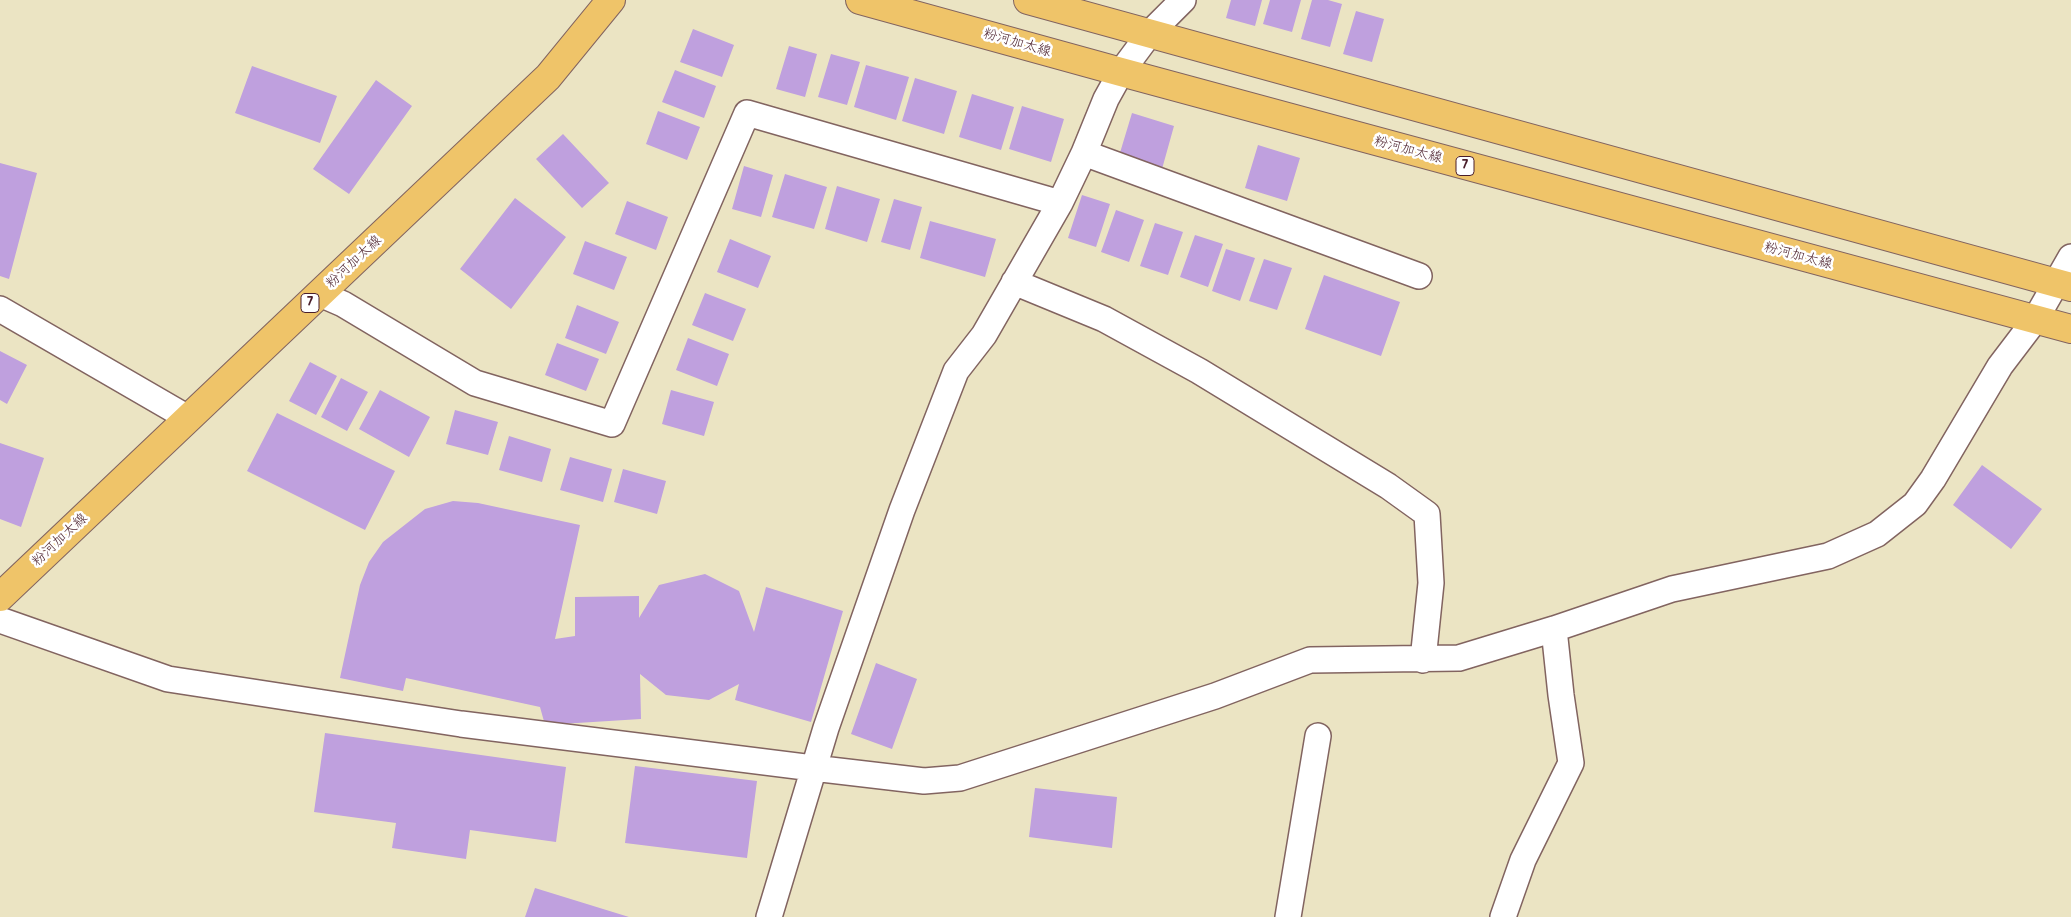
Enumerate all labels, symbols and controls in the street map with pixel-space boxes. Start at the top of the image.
street label: 粉河加太線 [981,25,1053,61]
street label: 粉河加太線 [1372,133,1444,167]
road number: 7 [1456,157,1474,176]
street label: 粉河加太線 [323,232,385,292]
street label: 粉河加太線 [1762,239,1834,273]
road number: 7 [301,294,319,312]
street label: 粉河加太線 [29,510,91,570]

